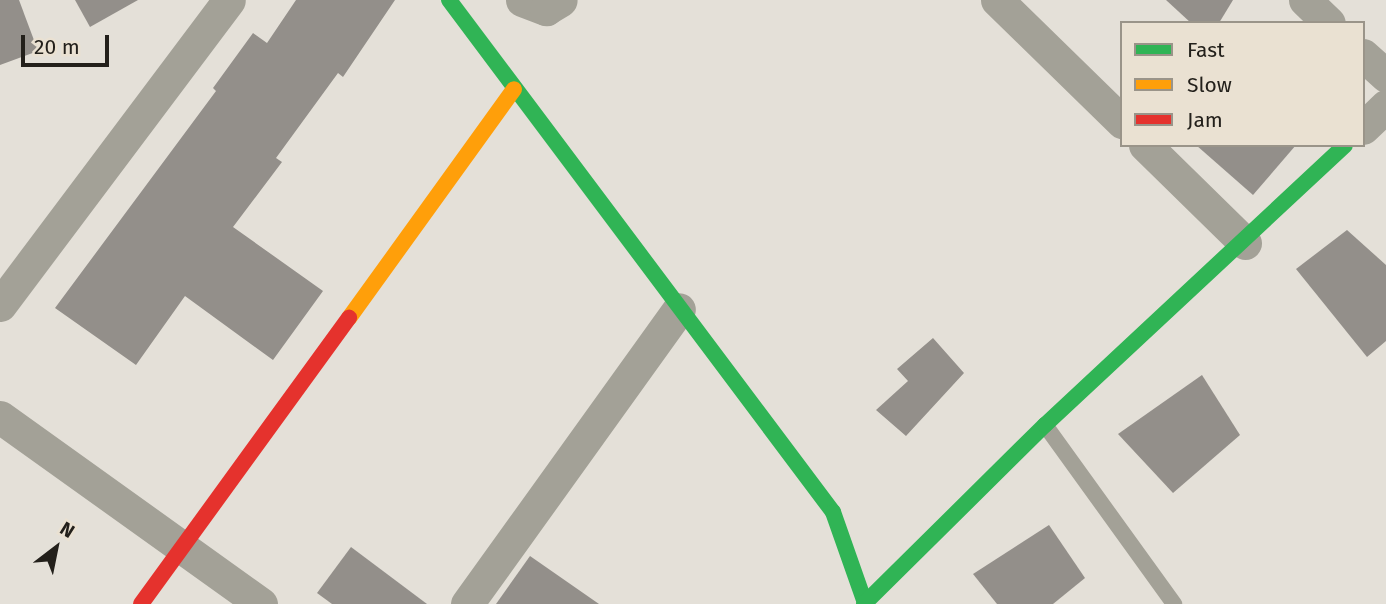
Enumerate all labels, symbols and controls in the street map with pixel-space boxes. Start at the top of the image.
scale bar [24,21,112,65]
legend [1120,21,1365,147]
text: 20 m [34,34,80,60]
text: Fast [1187,37,1225,63]
text: Slow [1187,72,1232,98]
text: Jam [1187,107,1223,133]
north arrow [21,513,91,583]
text: N [56,517,79,543]

